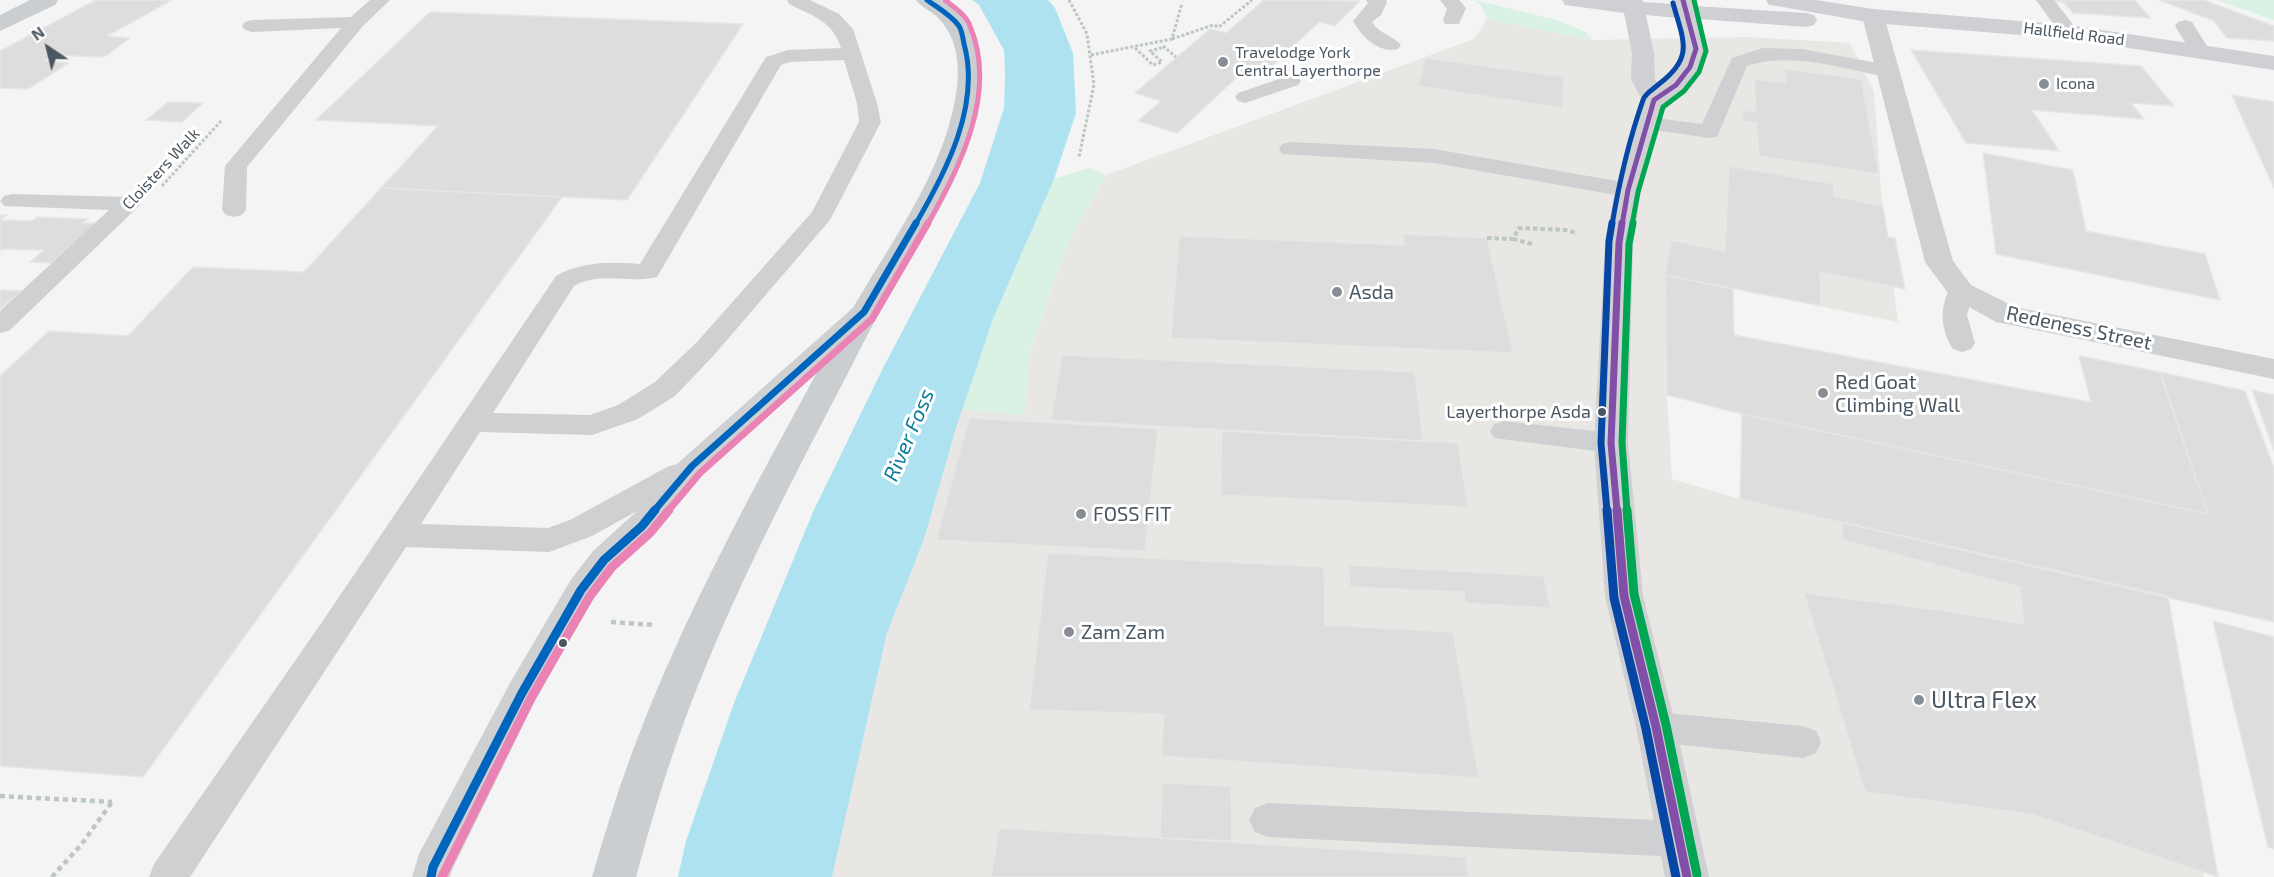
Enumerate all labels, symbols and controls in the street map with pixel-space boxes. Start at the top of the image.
north arrow [18,18,78,78]
street label: Hallfield Road [2022,18,2126,50]
text: N [27,22,48,44]
place label: Travelodge York Central Layerthorpe [1235,43,1381,81]
marker: Travelodge York Central Layerthorpe [1216,55,1230,69]
place label: Icona [2056,74,2095,94]
marker: Icona [2037,77,2051,91]
street label: Cloisters Walk [118,124,204,214]
place label: Asda [1349,280,1394,304]
marker: Asda [1330,285,1344,299]
street label: Redeness Street [2004,301,2154,355]
place label: Red Goat Climbing Wall [1835,370,1960,417]
water label: River Foss [878,385,940,485]
marker: Red Goat Climbing Wall [1816,386,1830,400]
place label: Layerthorpe Asda [1446,401,1591,423]
marker: Layerthorpe Asda [1596,406,1608,418]
place label: FOSS FIT [1093,502,1172,526]
marker: FOSS FIT [1074,507,1088,521]
place label: Zam Zam [1081,620,1165,644]
marker: Zam Zam [1062,625,1076,639]
unlabelled marker [557,637,569,649]
place label: Ultra Flex [1931,686,2037,714]
marker: Ultra Flex [1912,693,1926,707]

